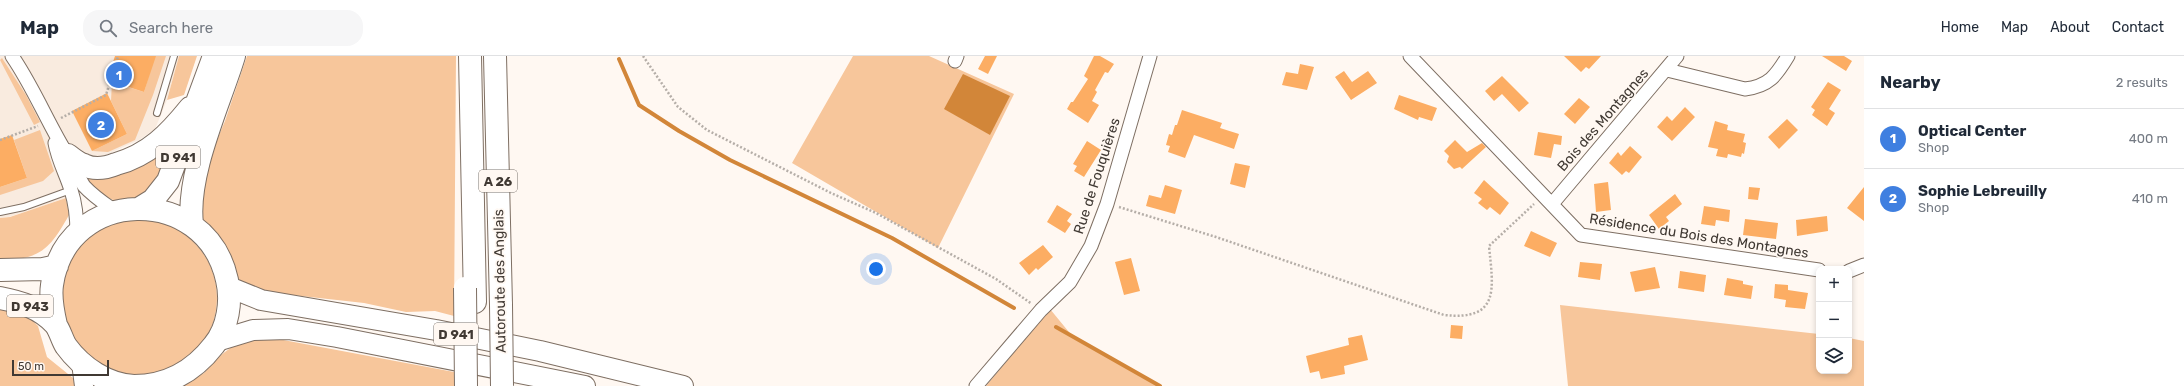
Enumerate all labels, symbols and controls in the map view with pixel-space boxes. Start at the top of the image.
search box [83,10,363,46]
text: Map [20,16,59,39]
icon: search [97,17,119,39]
text: Search here [129,19,213,37]
text: Home [1941,19,1979,36]
text: Map [2001,19,2028,36]
text: About [2050,19,2090,36]
text: Contact [2112,19,2164,36]
pin: 1 [106,60,132,90]
street label: Bois des Montagnes [1554,65,1652,175]
text: Nearby [1880,72,1941,92]
text: 2 results [2116,75,2168,90]
pin: 2 [88,110,114,140]
street label: Rue de Fouquières [1070,116,1124,236]
text: Optical Center [1918,122,2026,140]
text: 1 [1890,131,1896,146]
text: 400 m [2129,131,2168,146]
text: Shop [1918,140,1949,155]
road number: D 941 [156,146,200,168]
road number: A 26 [479,170,517,192]
text: Sophie Lebreuilly [1918,182,2047,200]
text: 2 [1889,191,1897,206]
text: 410 m [2132,191,2168,206]
text: Shop [1918,200,1949,215]
street label: Autoroute des Anglais [490,209,510,353]
street label: Résidence du Bois des Montagnes [1588,210,1810,262]
your location [866,259,886,279]
map controls [1816,266,1852,374]
button: + [1816,266,1852,302]
road number: D 943 [7,295,53,317]
button: − [1816,302,1852,338]
road number: D 941 [434,323,478,345]
button: layers [1816,338,1852,374]
scale bar [12,358,109,377]
text: 50 m [18,360,44,373]

